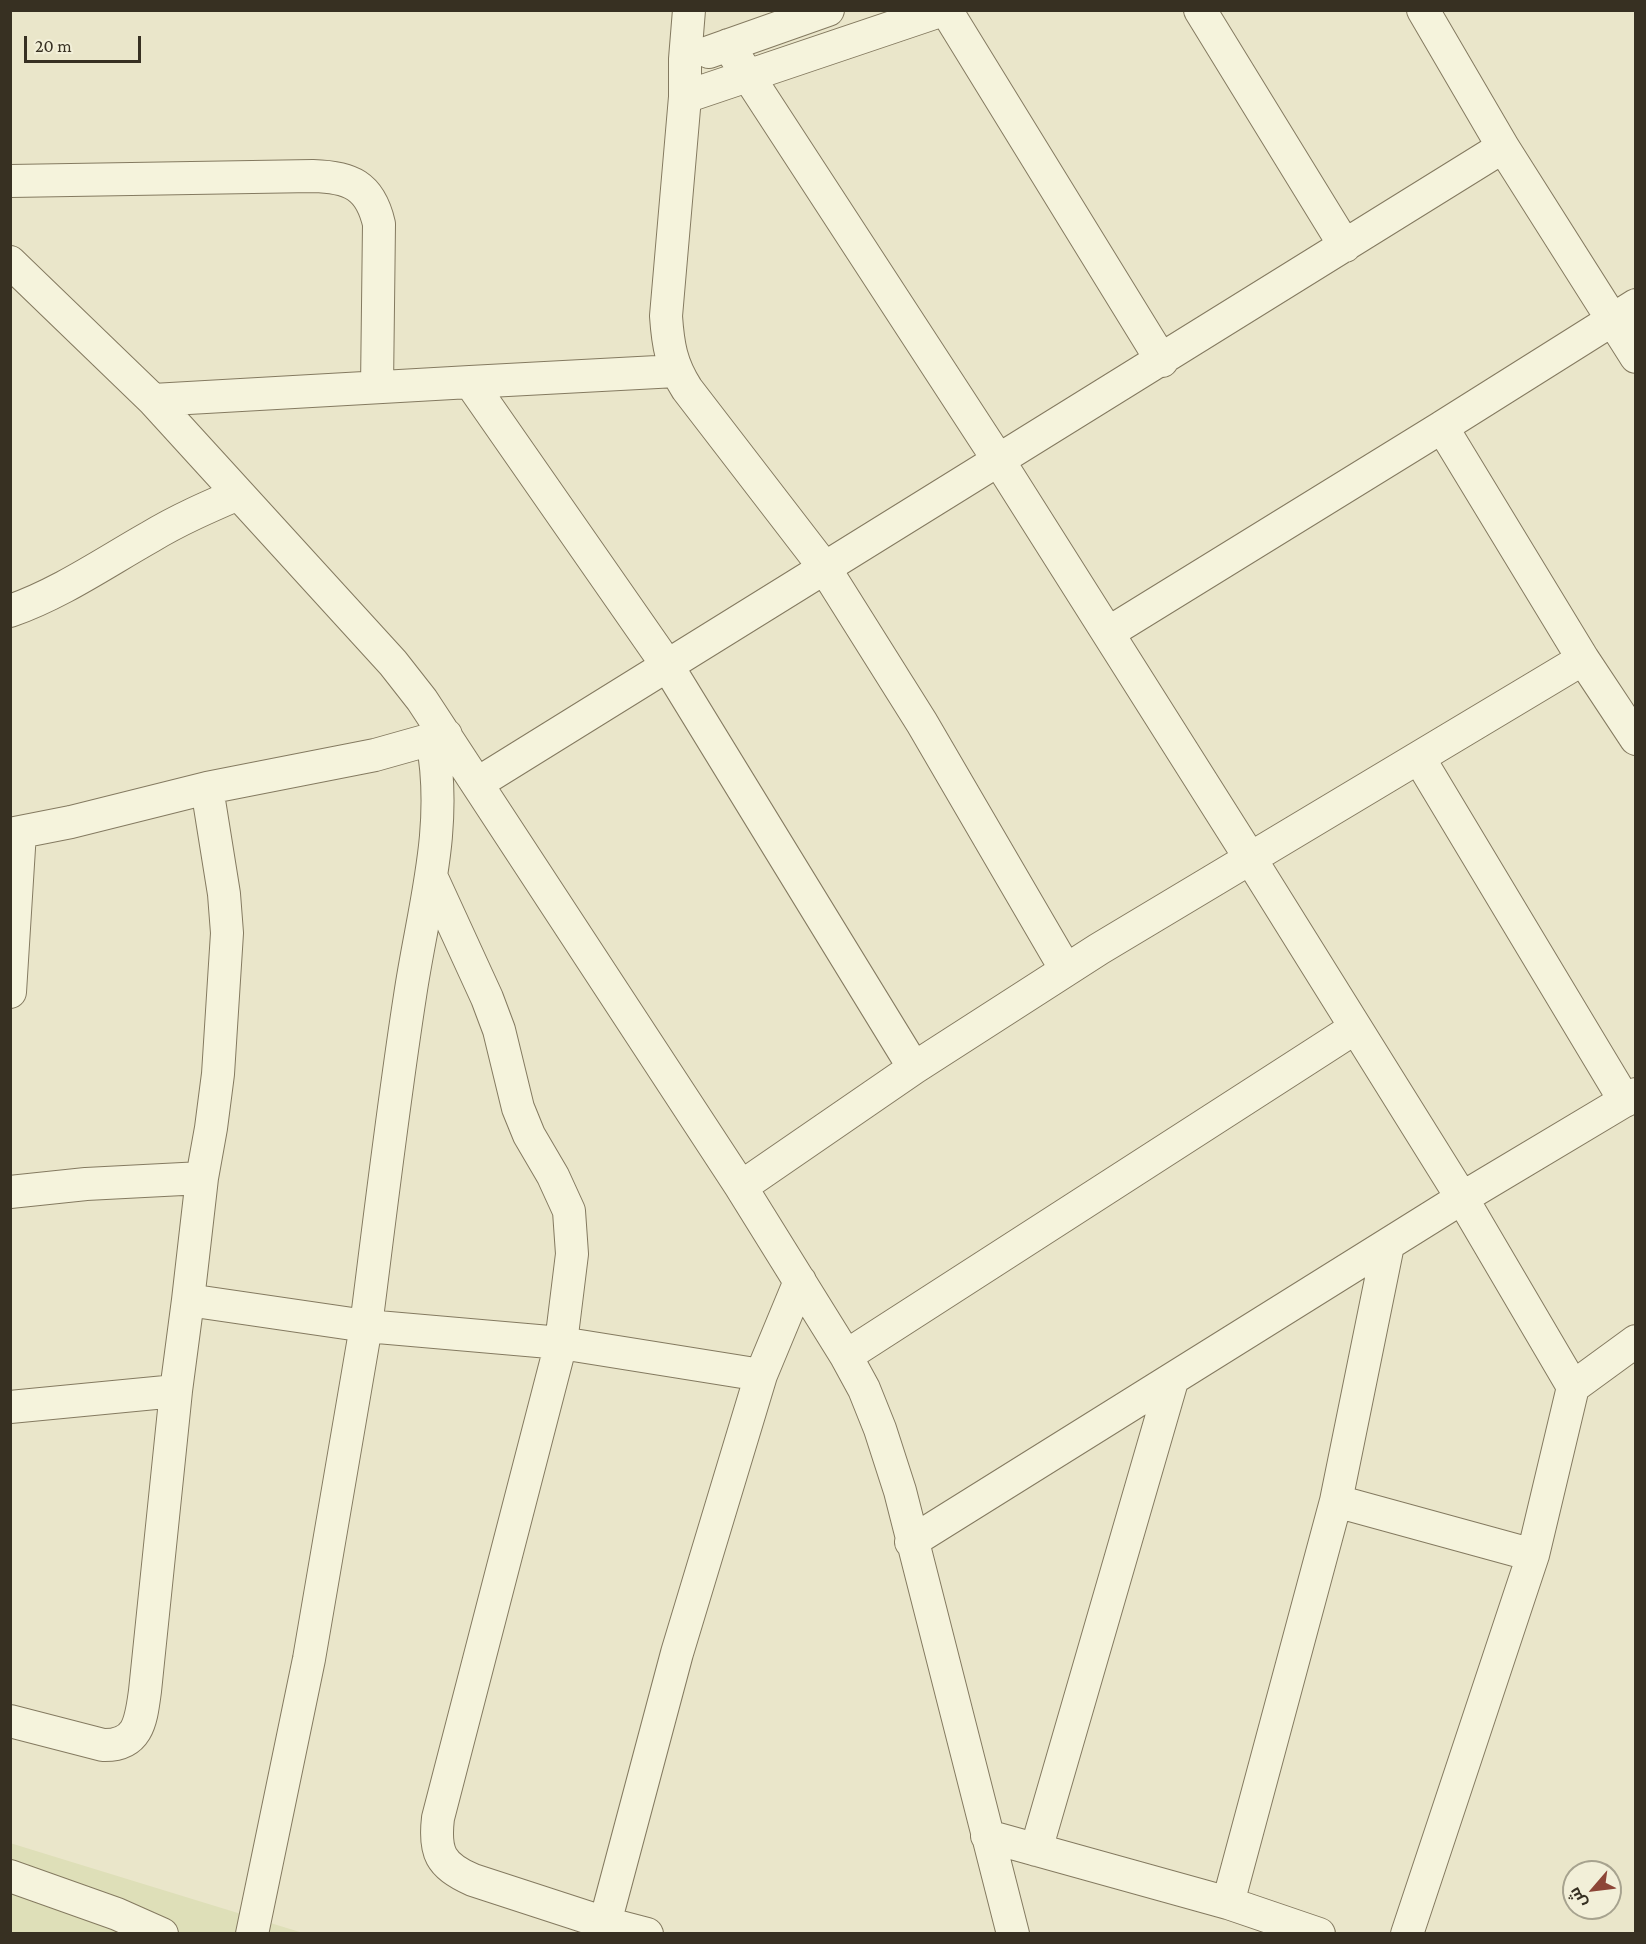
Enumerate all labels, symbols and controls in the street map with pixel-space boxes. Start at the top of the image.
scale bar [27,24,144,62]
text: 20 m [35,36,72,56]
north arrow [1562,1860,1622,1920]
text: ش [1565,1885,1590,1911]

